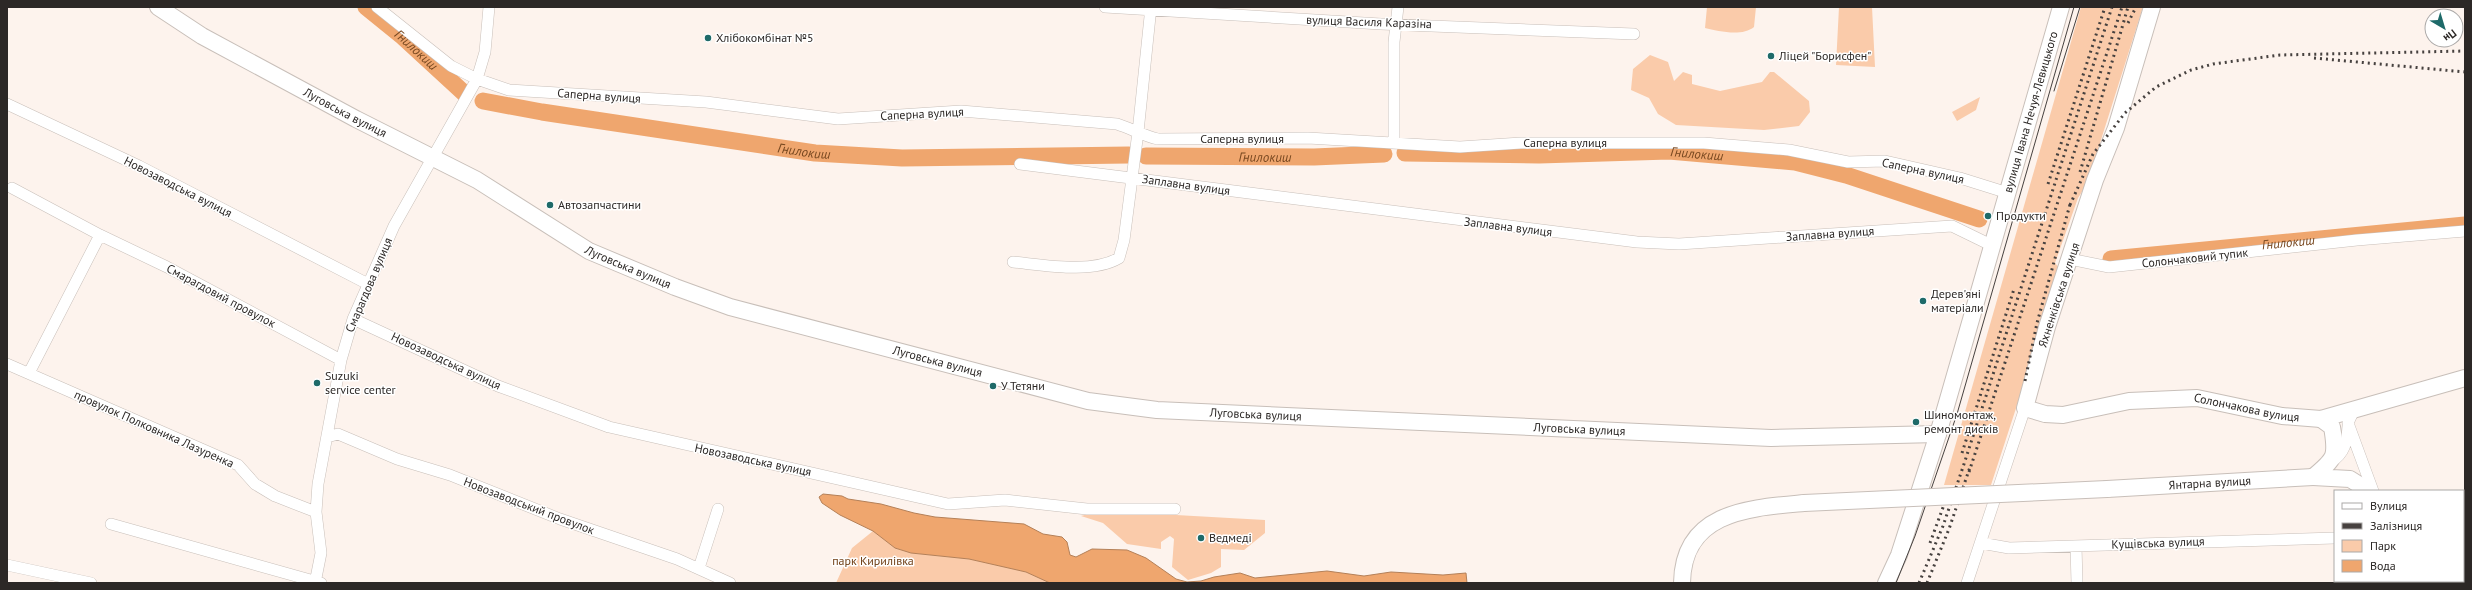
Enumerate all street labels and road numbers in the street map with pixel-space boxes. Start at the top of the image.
street label: вулиця Василя Каразіна [1306,12,1432,31]
street label: вулиця Івана Нечуя-Левицького [2000,30,2061,194]
street label: Луговська вулиця [300,84,389,140]
street label: Саперна вулиця [557,85,641,106]
street label: Саперна вулиця [880,104,964,123]
street label: Саперна вулиця [1200,131,1284,146]
street label: Саперна вулиця [1523,135,1607,150]
street label: Новозаводська вулиця [122,153,235,220]
street label: Саперна вулиця [1881,154,1966,187]
street label: Заплавна вулиця [1141,171,1231,198]
street label: Заплавна вулиця [1463,214,1553,239]
street label: Заплавна вулиця [1785,223,1875,244]
street label: Смарагдова вулиця [342,235,395,334]
street label: Яхненківська вулиця [2035,241,2083,349]
street label: Луговська вулиця [581,242,674,292]
street label: Солончаковий тупик [2141,244,2249,271]
street label: Смарагдовий провулок [164,260,279,331]
street label: Новозаводська вулиця [389,329,503,393]
street label: Луговська вулиця [890,342,984,380]
street label: провулок Полковника Лазуренка [72,386,236,471]
street label: Солончакова вулиця [2193,390,2300,424]
street label: Луговська вулиця [1208,404,1302,424]
street label: Луговська вулиця [1532,419,1626,438]
street label: Новозаводська вулиця [693,440,813,479]
street label: Янтарна вулиця [2168,473,2251,492]
street label: Новозаводський провулок [462,474,597,538]
street label: Кущівська вулиця [2111,533,2205,552]

